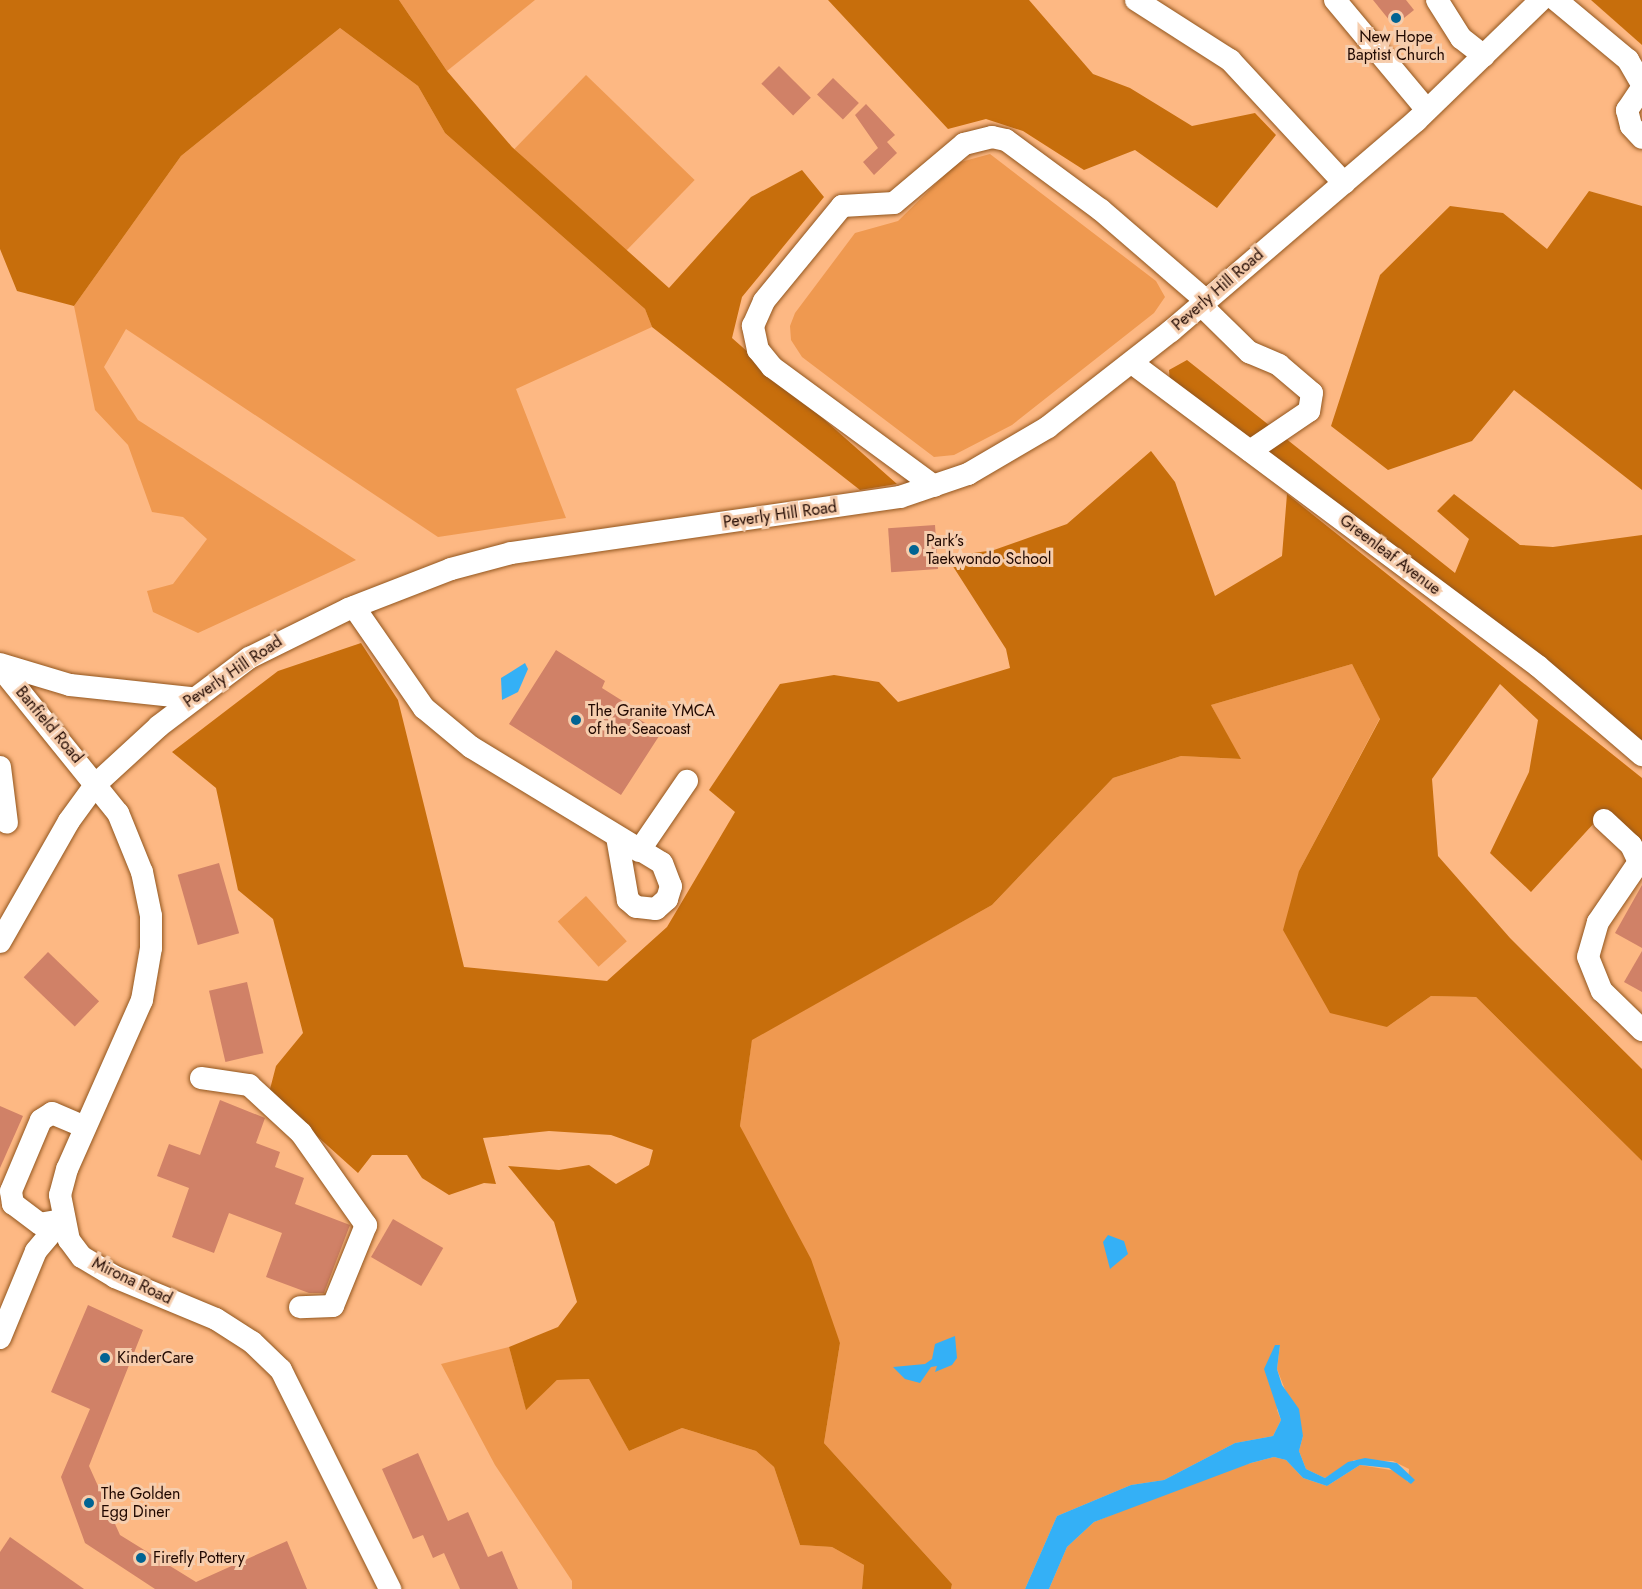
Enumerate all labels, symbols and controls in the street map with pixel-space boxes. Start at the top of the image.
marker: New Hope Baptist Church [1389,11,1403,25]
place label: New Hope Baptist Church [1347,27,1445,65]
street label: Peverly Hill Road [1168,245,1268,335]
street label: Peverly Hill Road [722,498,838,532]
street label: Greenleaf Avenue [1336,511,1444,599]
place label: Park’s Taekwondo School [926,531,1051,569]
marker: Park’s Taekwondo School [907,543,921,557]
street label: Peverly Hill Road [180,632,286,712]
street label: Banfield Road [11,683,87,767]
place label: The Granite YMCA of the Seacoast [588,701,715,739]
marker: The Granite YMCA of the Seacoast [569,713,583,727]
street label: Mirona Road [89,1253,175,1309]
place label: KinderCare [117,1348,194,1368]
marker: KinderCare [98,1351,112,1365]
place label: The Golden Egg Diner [101,1484,180,1522]
marker: The Golden Egg Diner [82,1496,96,1510]
place label: Firefly Pottery [153,1548,245,1568]
marker: Firefly Pottery [134,1551,148,1565]

